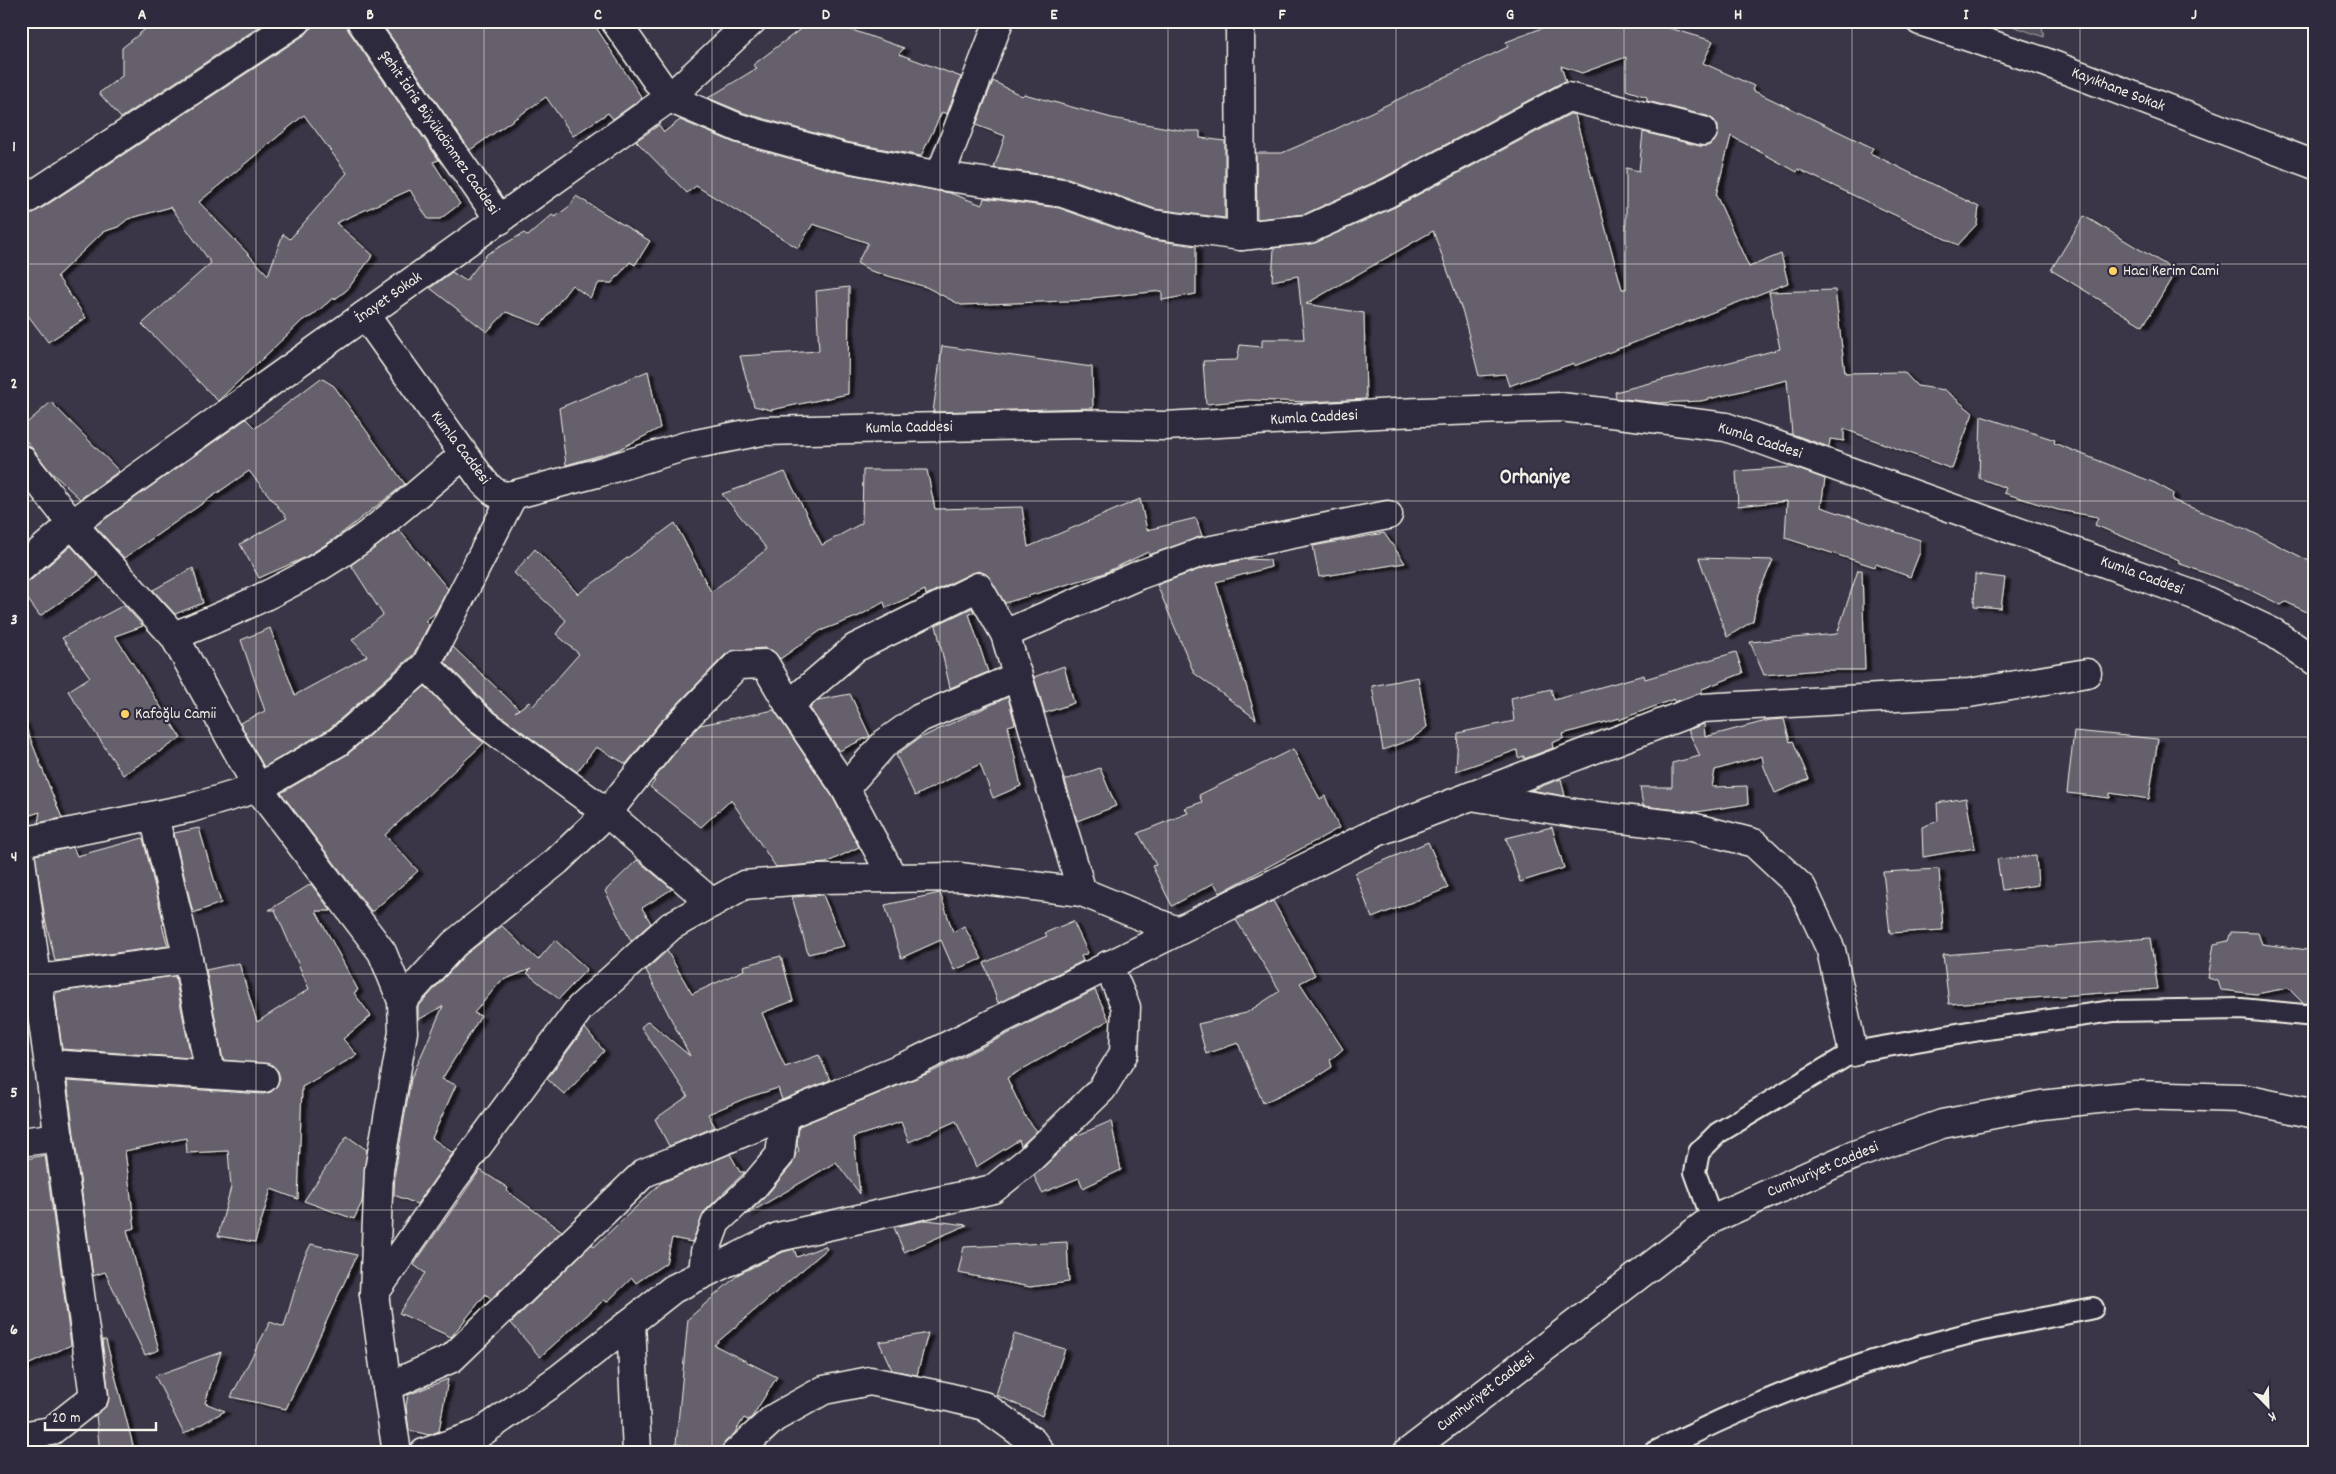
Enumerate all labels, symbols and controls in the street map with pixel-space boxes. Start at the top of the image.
text: A [138,4,147,27]
text: B [366,4,374,27]
text: C [594,4,602,27]
text: D [822,4,831,27]
text: E [1050,4,1058,27]
text: F [1278,4,1286,27]
text: G [1506,4,1514,27]
text: H [1734,4,1742,27]
text: I [1964,4,1970,27]
text: J [2191,4,2197,27]
street label: Şehit İdris Büyükdönmez Caddesi [373,46,505,220]
street label: Kayıkhane Sokak [2068,62,2168,118]
text: 1 [12,136,16,159]
place label: Hacı Kerim Cami [2123,260,2219,283]
marker: Hacı Kerim Cami [2107,265,2119,277]
street label: İnayet Sokak [351,266,427,330]
text: 2 [11,373,18,396]
street label: Kumla Caddesi [1270,404,1358,432]
street label: Kumla Caddesi [425,406,496,490]
street label: Kumla Caddesi [865,416,953,440]
street label: Kumla Caddesi [1715,417,1805,465]
district label: Orhaniye [1500,464,1570,494]
street label: Kumla Caddesi [2097,550,2187,602]
text: 3 [10,609,18,632]
place label: Kafoğlu Camii [135,703,216,726]
marker: Kafoğlu Camii [119,708,131,720]
text: 4 [11,846,17,869]
text: 5 [10,1082,18,1105]
street label: Cumhuriyet Caddesi [1764,1136,1882,1204]
text: 6 [10,1319,18,1342]
street label: Cumhuriyet Caddesi [1432,1346,1540,1438]
north arrow [2244,1382,2294,1432]
scale bar [45,1399,156,1431]
text: K [2265,1406,2279,1427]
text: 20 m [52,1408,80,1430]

